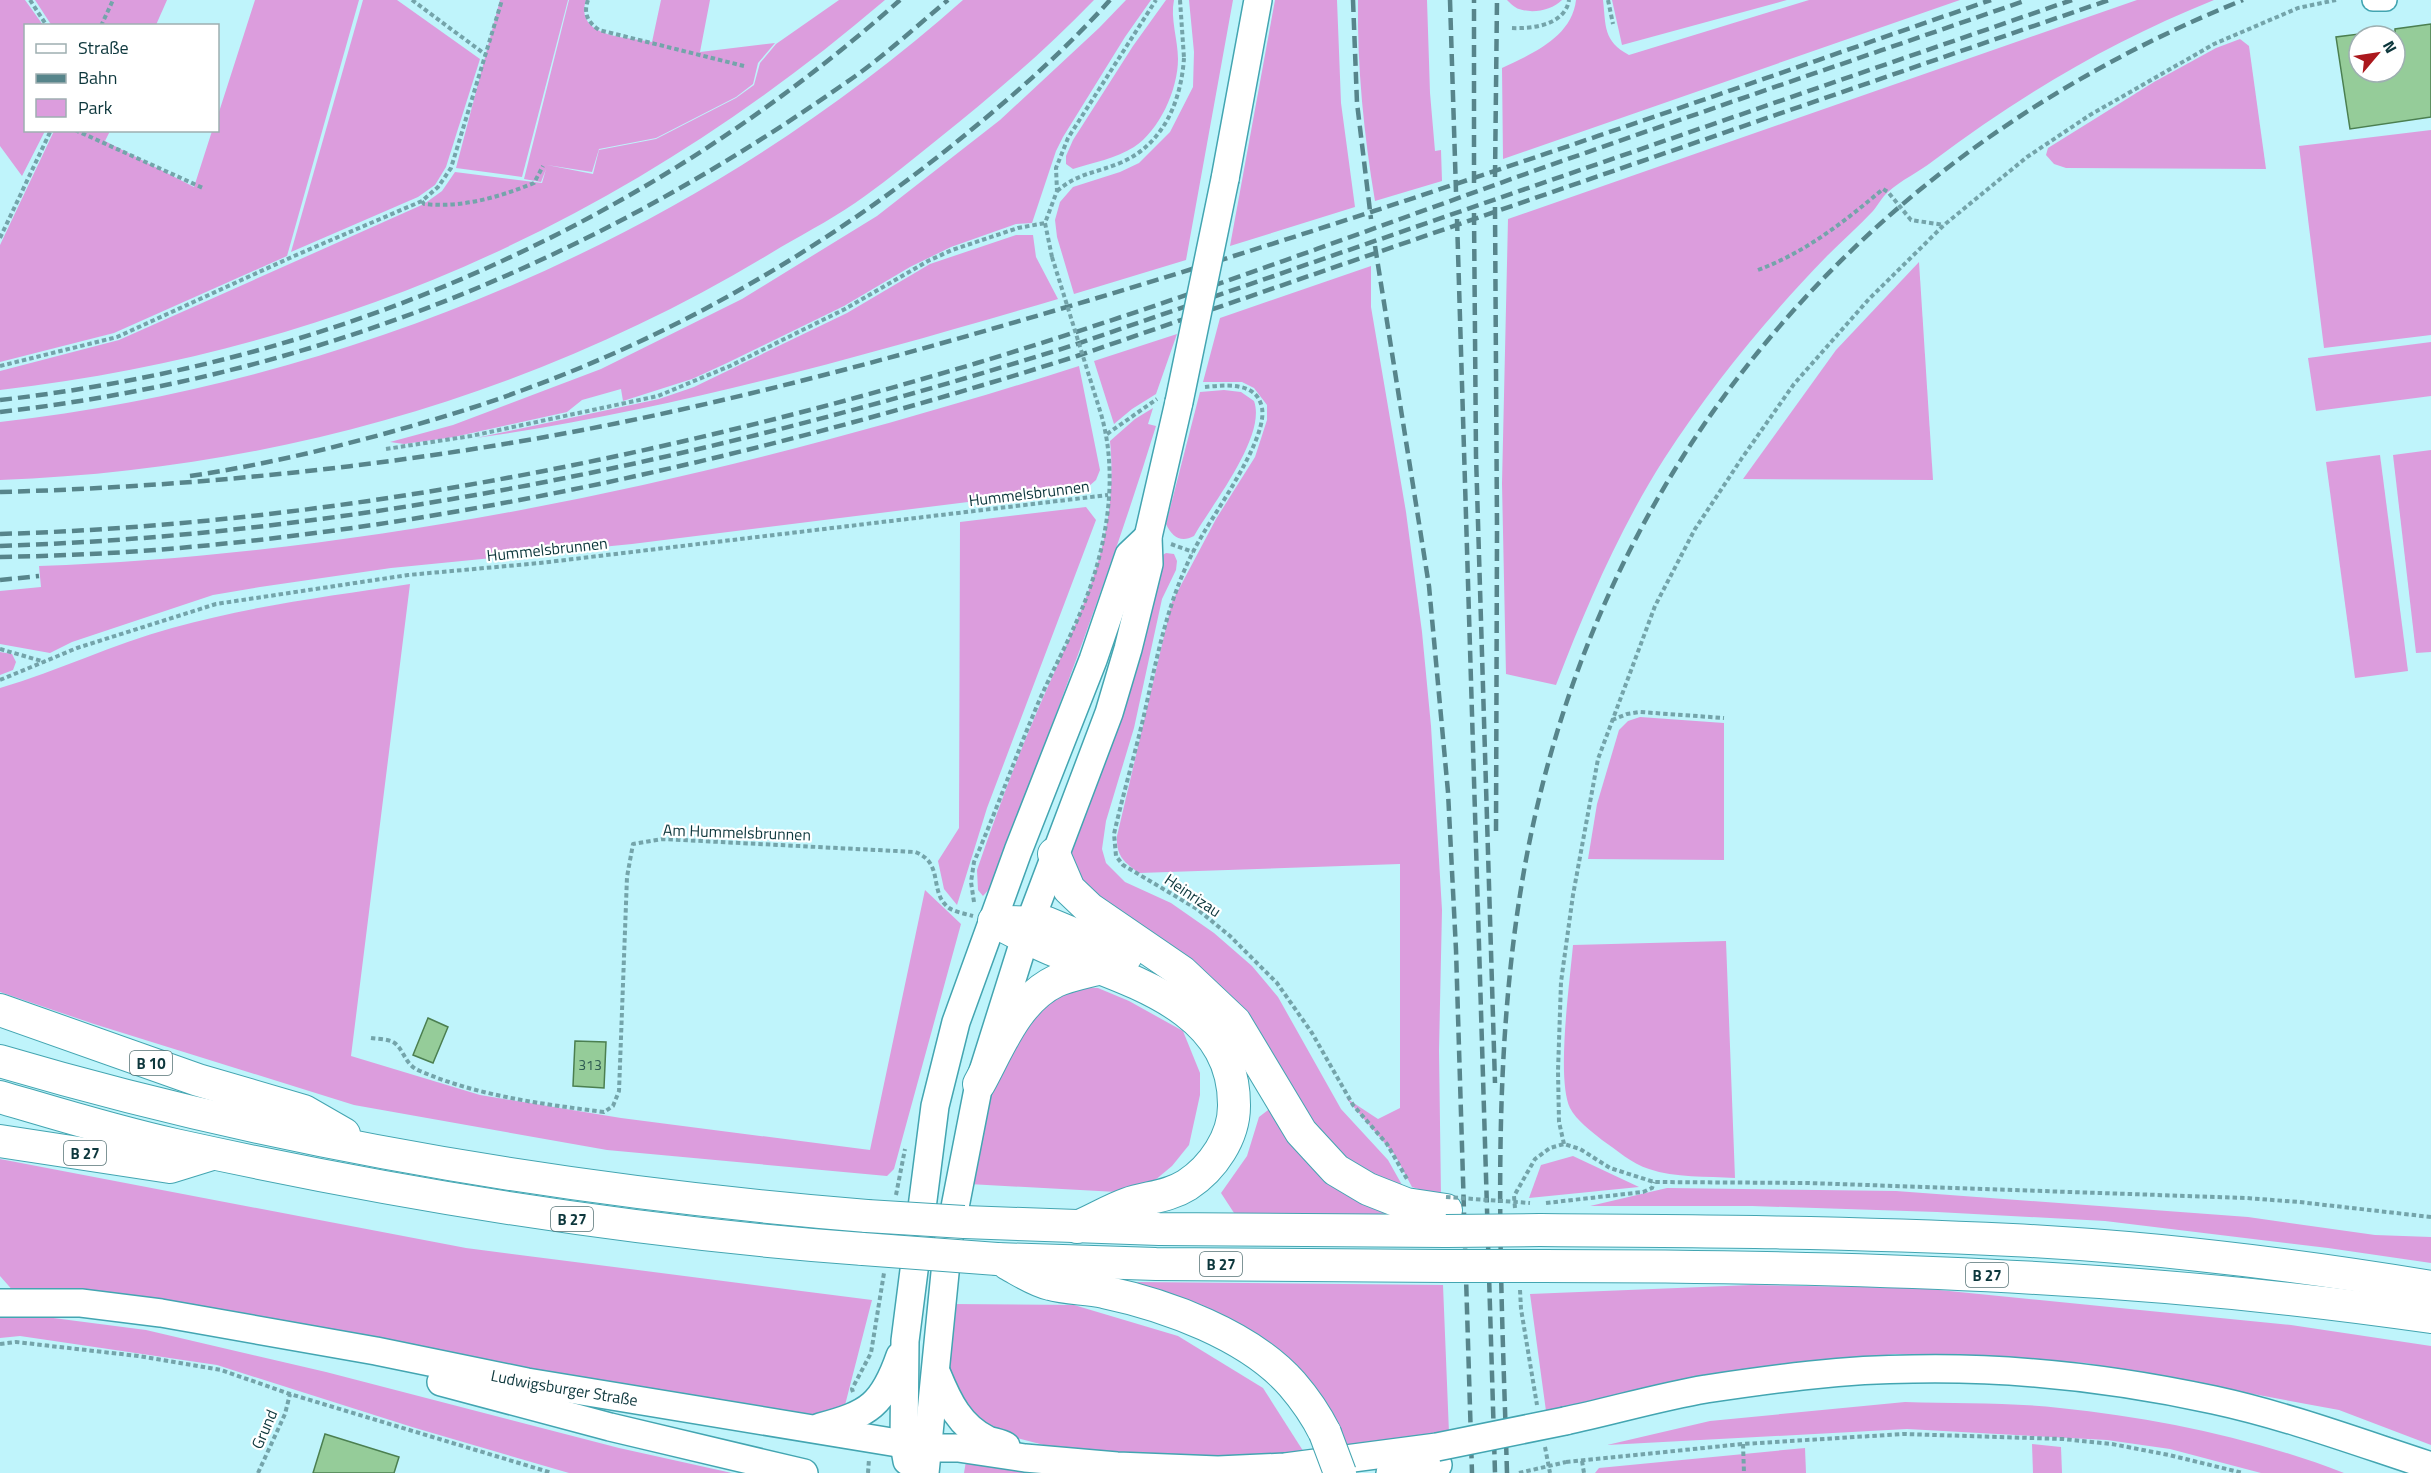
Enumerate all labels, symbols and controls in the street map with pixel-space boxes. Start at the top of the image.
legend [24,24,219,132]
north arrow [2347,24,2407,84]
text: Straße [78,34,129,61]
text: N [2377,36,2403,57]
text: Bahn [78,64,117,91]
text: Park [78,94,113,121]
street label: Hummelsbrunnen [967,474,1091,512]
street label: Hummelsbrunnen [485,531,609,567]
street label: Am Hummelsbrunnen [663,817,811,847]
street label: Heinrizau [1160,867,1226,923]
road number: B 10 [130,1051,172,1075]
house number: 313 [578,1054,602,1075]
road number: B 27 [64,1141,106,1165]
road number: B 27 [551,1207,593,1231]
road number: B 27 [1200,1252,1242,1276]
road number: B 27 [1966,1263,2008,1287]
street label: Ludwigsburger Straße [489,1363,640,1412]
street label: Grund [245,1405,283,1453]

